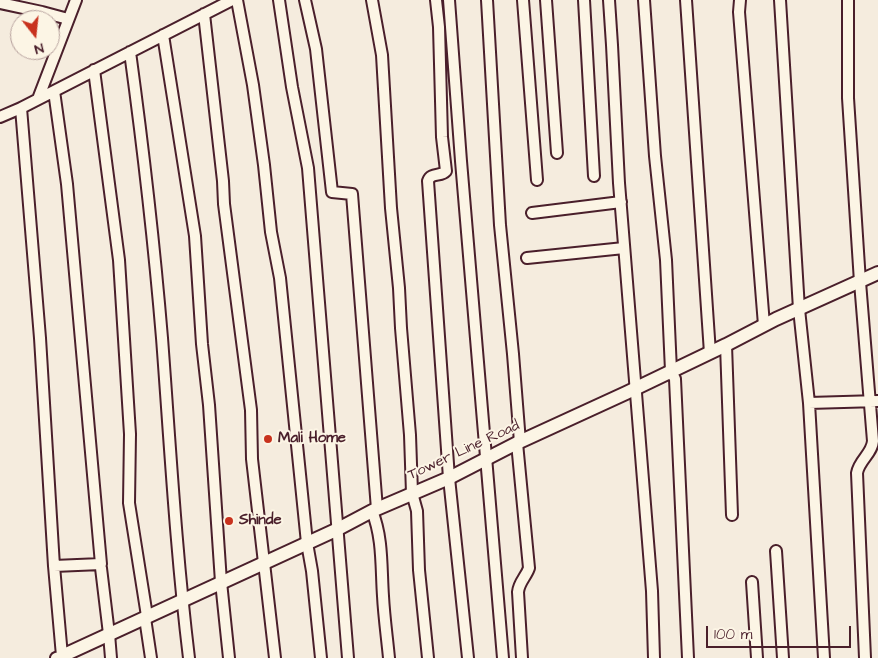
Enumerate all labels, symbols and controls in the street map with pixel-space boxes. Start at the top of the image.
north arrow [10,10,60,60]
text: N [32,38,46,59]
street label: Tower Line Road [405,417,523,485]
place label: Mali Home [278,430,346,448]
marker: Mali Home [262,433,274,445]
place label: Shinde [239,512,282,530]
marker: Shinde [223,515,235,527]
scale bar [708,616,853,648]
text: 100 m [714,624,753,645]

